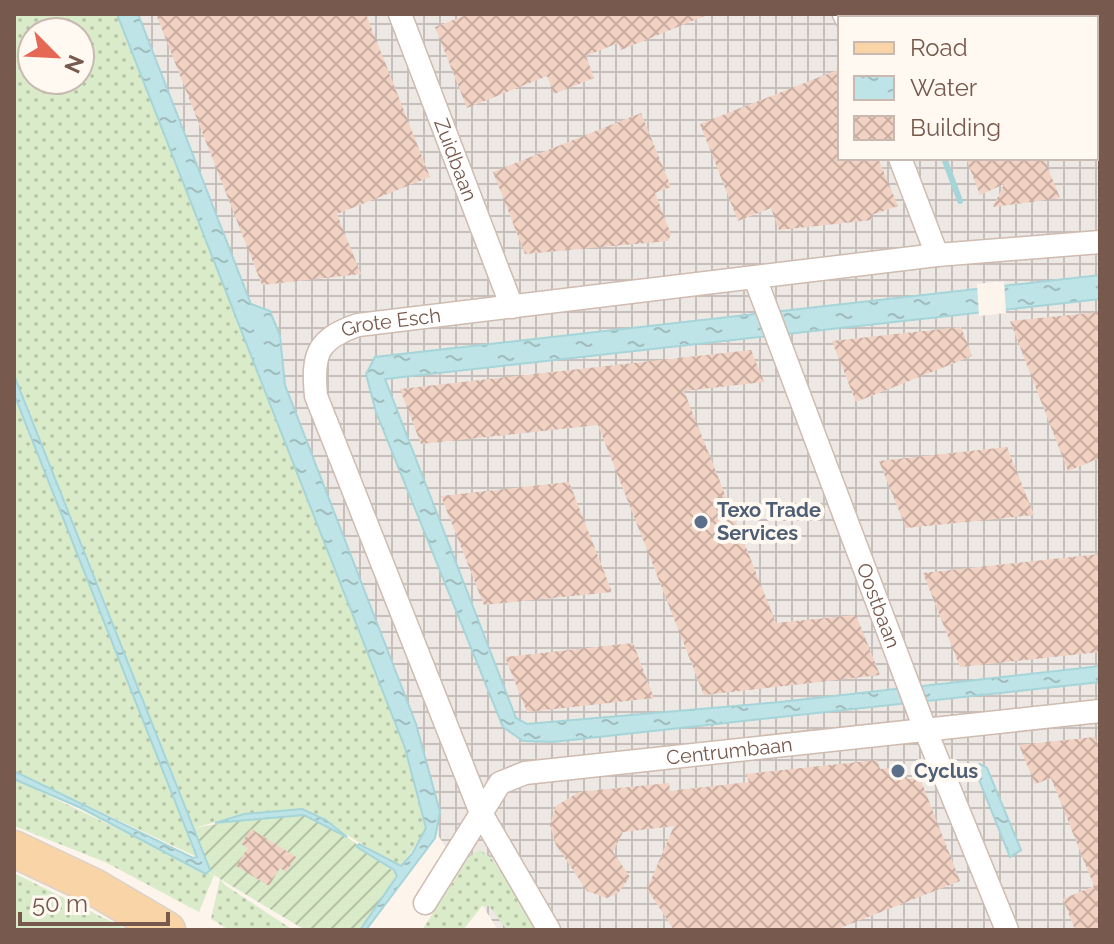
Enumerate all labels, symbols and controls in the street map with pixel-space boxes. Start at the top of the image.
north arrow [16,16,96,96]
legend [838,16,1098,160]
text: Road [910,33,968,62]
text: N [59,51,90,77]
text: Water [910,73,978,102]
text: Building [910,113,1001,142]
street label: Zuidbaan [429,115,482,205]
street label: Grote Esch [337,303,442,342]
place label: Texo Trade Services [717,498,821,545]
marker: Texo Trade Services [692,513,710,531]
street label: Oostbaan [852,560,905,651]
street label: Centrumbaan [665,732,794,770]
place label: Cyclus [914,759,978,783]
marker: Cyclus [889,762,907,780]
scale bar [20,876,168,926]
text: 50 m [32,889,88,918]

